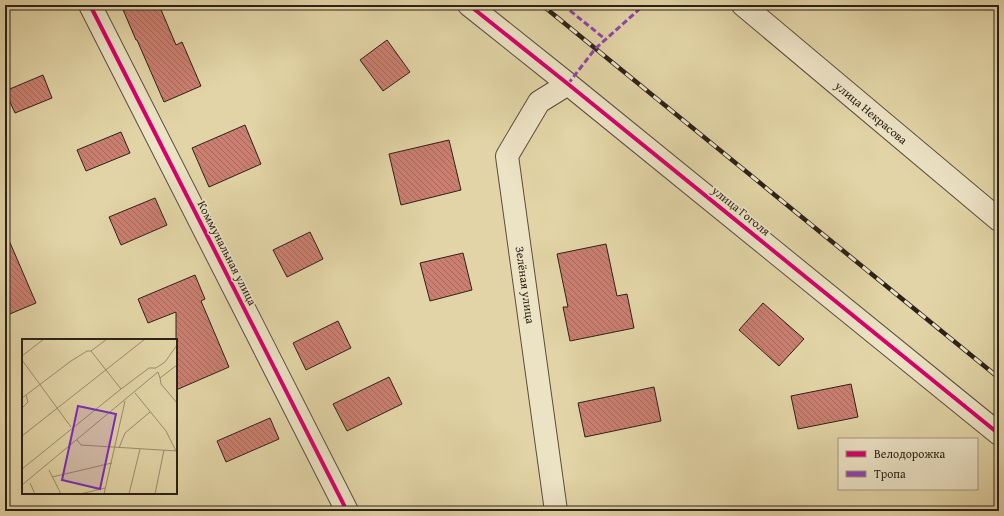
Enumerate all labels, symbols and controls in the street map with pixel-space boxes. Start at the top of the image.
street label: улица Некрасова [831,76,912,148]
street label: улица Гоголя [708,181,774,240]
street label: Коммунальная улица [194,197,261,308]
street label: Зелёная улица [512,245,539,325]
inset map [22,339,177,494]
legend [838,438,978,490]
text: Велодорожка [874,445,945,462]
text: Тропа [874,465,906,482]

